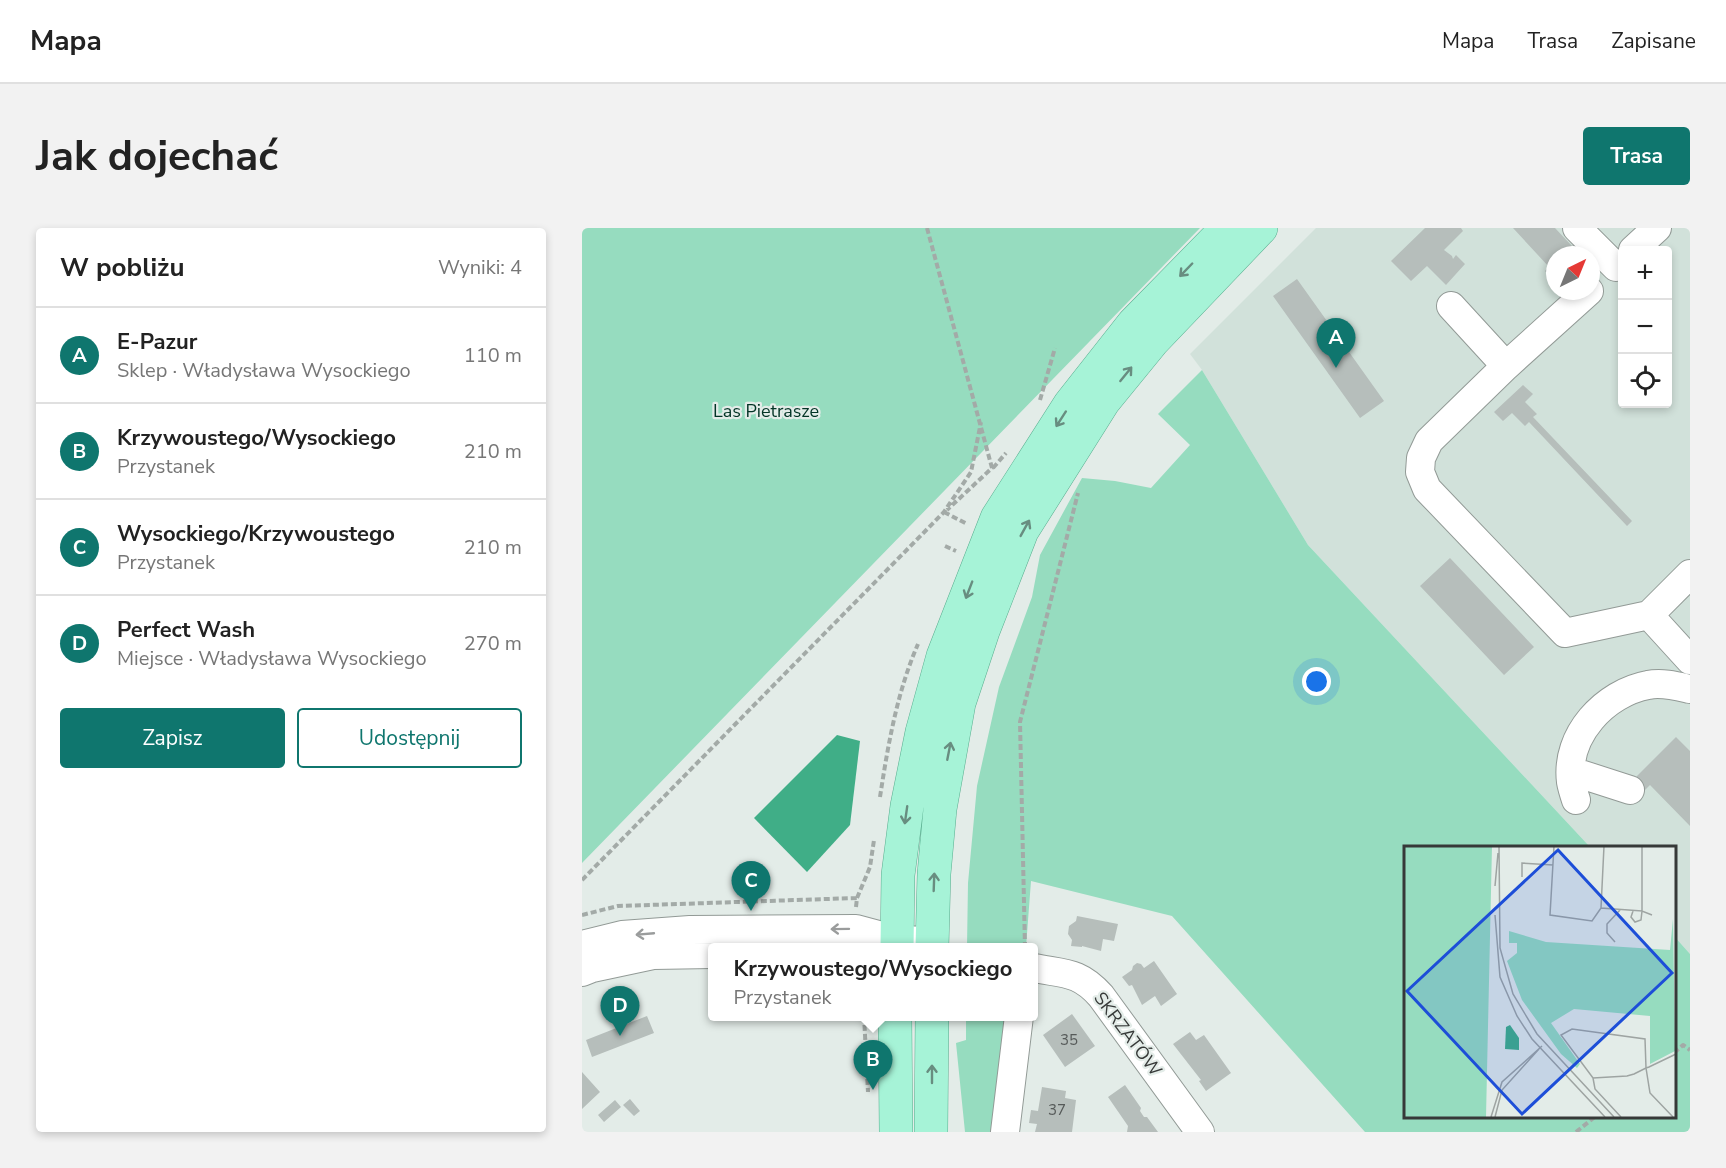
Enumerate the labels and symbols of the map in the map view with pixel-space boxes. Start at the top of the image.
north arrow [1546,246,1600,300]
one-way arrow [1179,262,1193,277]
pin: A [1316,318,1356,368]
one-way arrow [1120,366,1133,382]
park label: Las Pietrasze [713,399,819,423]
one-way arrow [1054,410,1066,427]
one-way arrow [1020,519,1031,537]
one-way arrow [963,580,974,599]
your location [1302,667,1331,696]
one-way arrow [944,742,955,762]
one-way arrow [900,805,911,824]
inset map [1404,846,1675,1117]
pin: C [732,862,770,911]
one-way arrow [928,873,940,893]
one-way arrow [830,923,850,935]
one-way arrow [636,928,655,939]
pin: D [600,986,639,1036]
street label: SKRZATÓW [1088,987,1168,1081]
house number: 35 [1060,1030,1078,1050]
pin: B [854,1040,892,1090]
one-way arrow [926,1065,938,1085]
house number: 37 [1048,1100,1066,1120]

